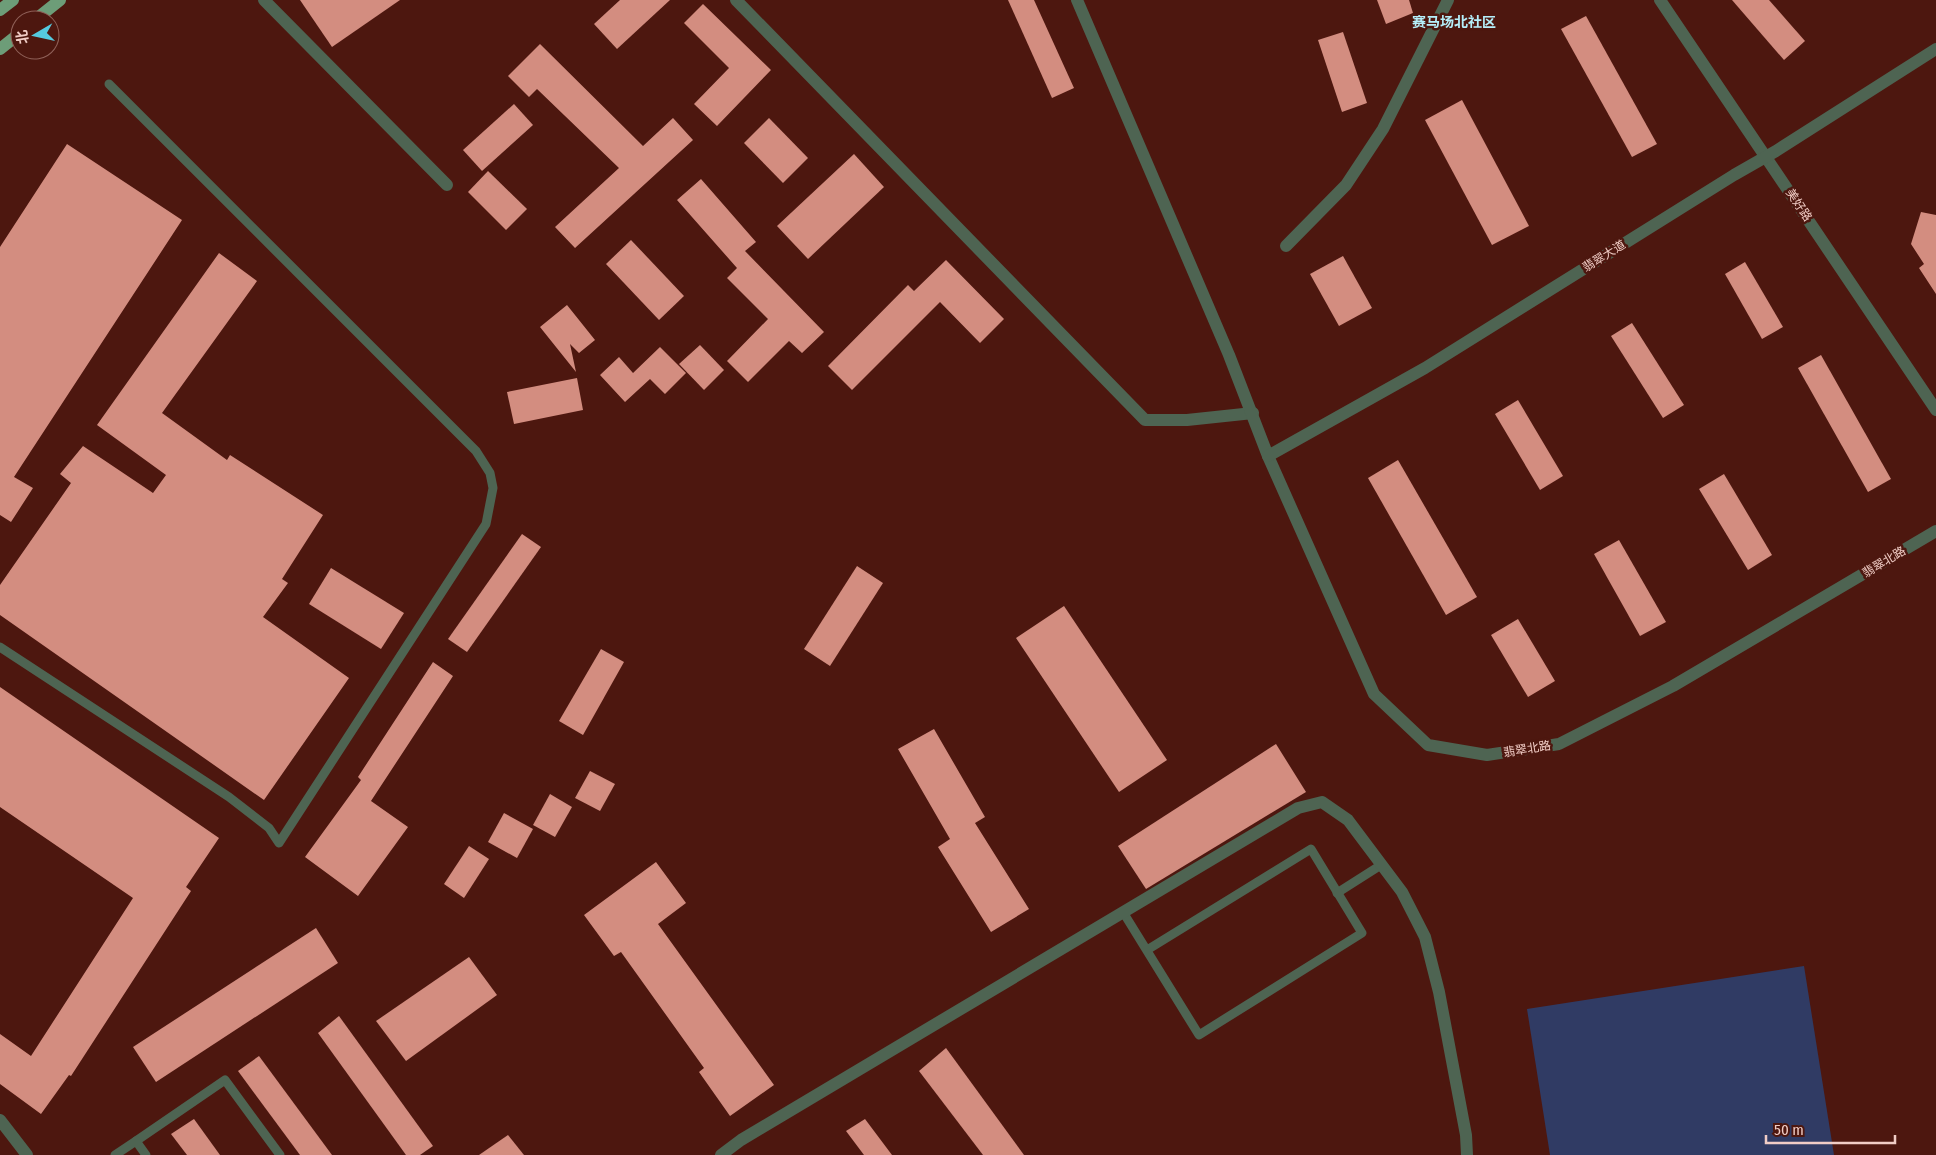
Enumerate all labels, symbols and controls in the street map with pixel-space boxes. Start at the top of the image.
north arrow [10,10,60,60]
district label: 赛马场北社区 [1412,14,1496,31]
text: 北 [13,29,32,45]
street label: 美好路 [1783,186,1815,224]
street label: 翡翠大道 [1580,237,1628,275]
street label: 翡翠北路 [1860,544,1908,580]
street label: 翡翠北路 [1502,738,1552,760]
scale bar [1766,1112,1895,1144]
text: 50 m [1774,1121,1804,1139]

